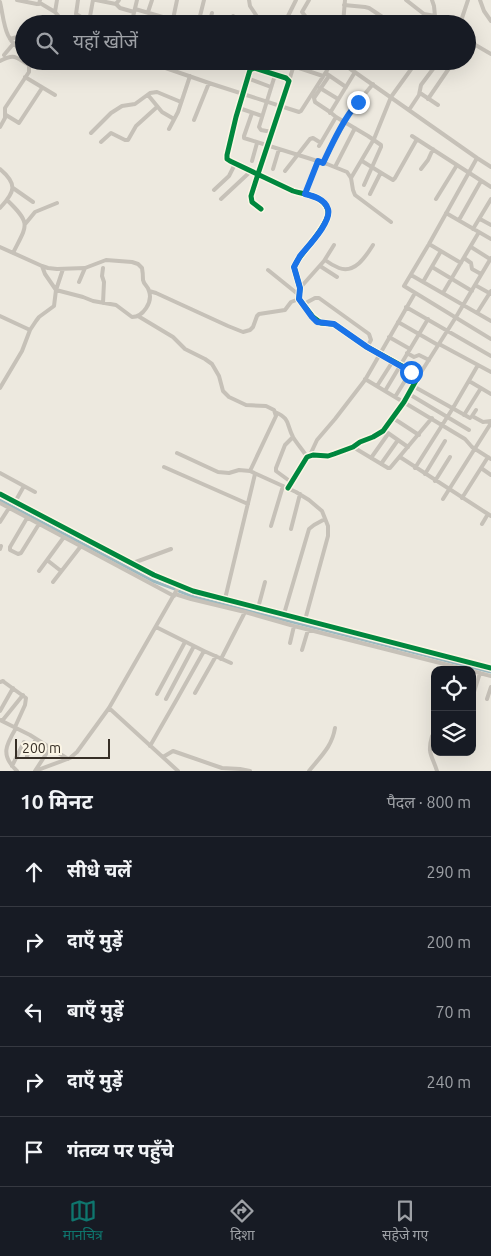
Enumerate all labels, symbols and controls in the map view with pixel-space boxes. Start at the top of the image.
search box [15,15,476,70]
icon: search [33,29,61,57]
text: यहाँ खोजें [73,30,138,52]
route end [347,91,370,114]
route start [400,361,423,384]
map controls [431,666,476,756]
button: locate [431,666,476,711]
button: layers [431,711,476,756]
scale bar [15,736,110,759]
text: 200 m [22,740,61,756]
text: 10 मिनट [20,789,93,813]
text: पैदल · 800 m [387,793,471,811]
icon: ahead [20,858,48,886]
text: सीधे चलें [67,859,131,881]
text: 290 m [426,863,471,881]
icon: right [20,928,48,956]
text: दाएँ मुड़ें [67,929,123,951]
text: 200 m [426,933,471,951]
icon: left [20,998,48,1026]
text: बाएँ मुड़ें [67,999,124,1021]
text: 70 m [435,1003,471,1021]
icon: right [20,1068,48,1096]
text: दाएँ मुड़ें [67,1069,123,1091]
text: 240 m [426,1073,471,1091]
icon: arrive [20,1138,48,1166]
text: गंतव्य पर पहुँचे [67,1139,174,1161]
tab: मानचित्र [63,1197,103,1246]
tab: दिशा [228,1197,256,1246]
tab: सहेजे गए [382,1197,428,1246]

